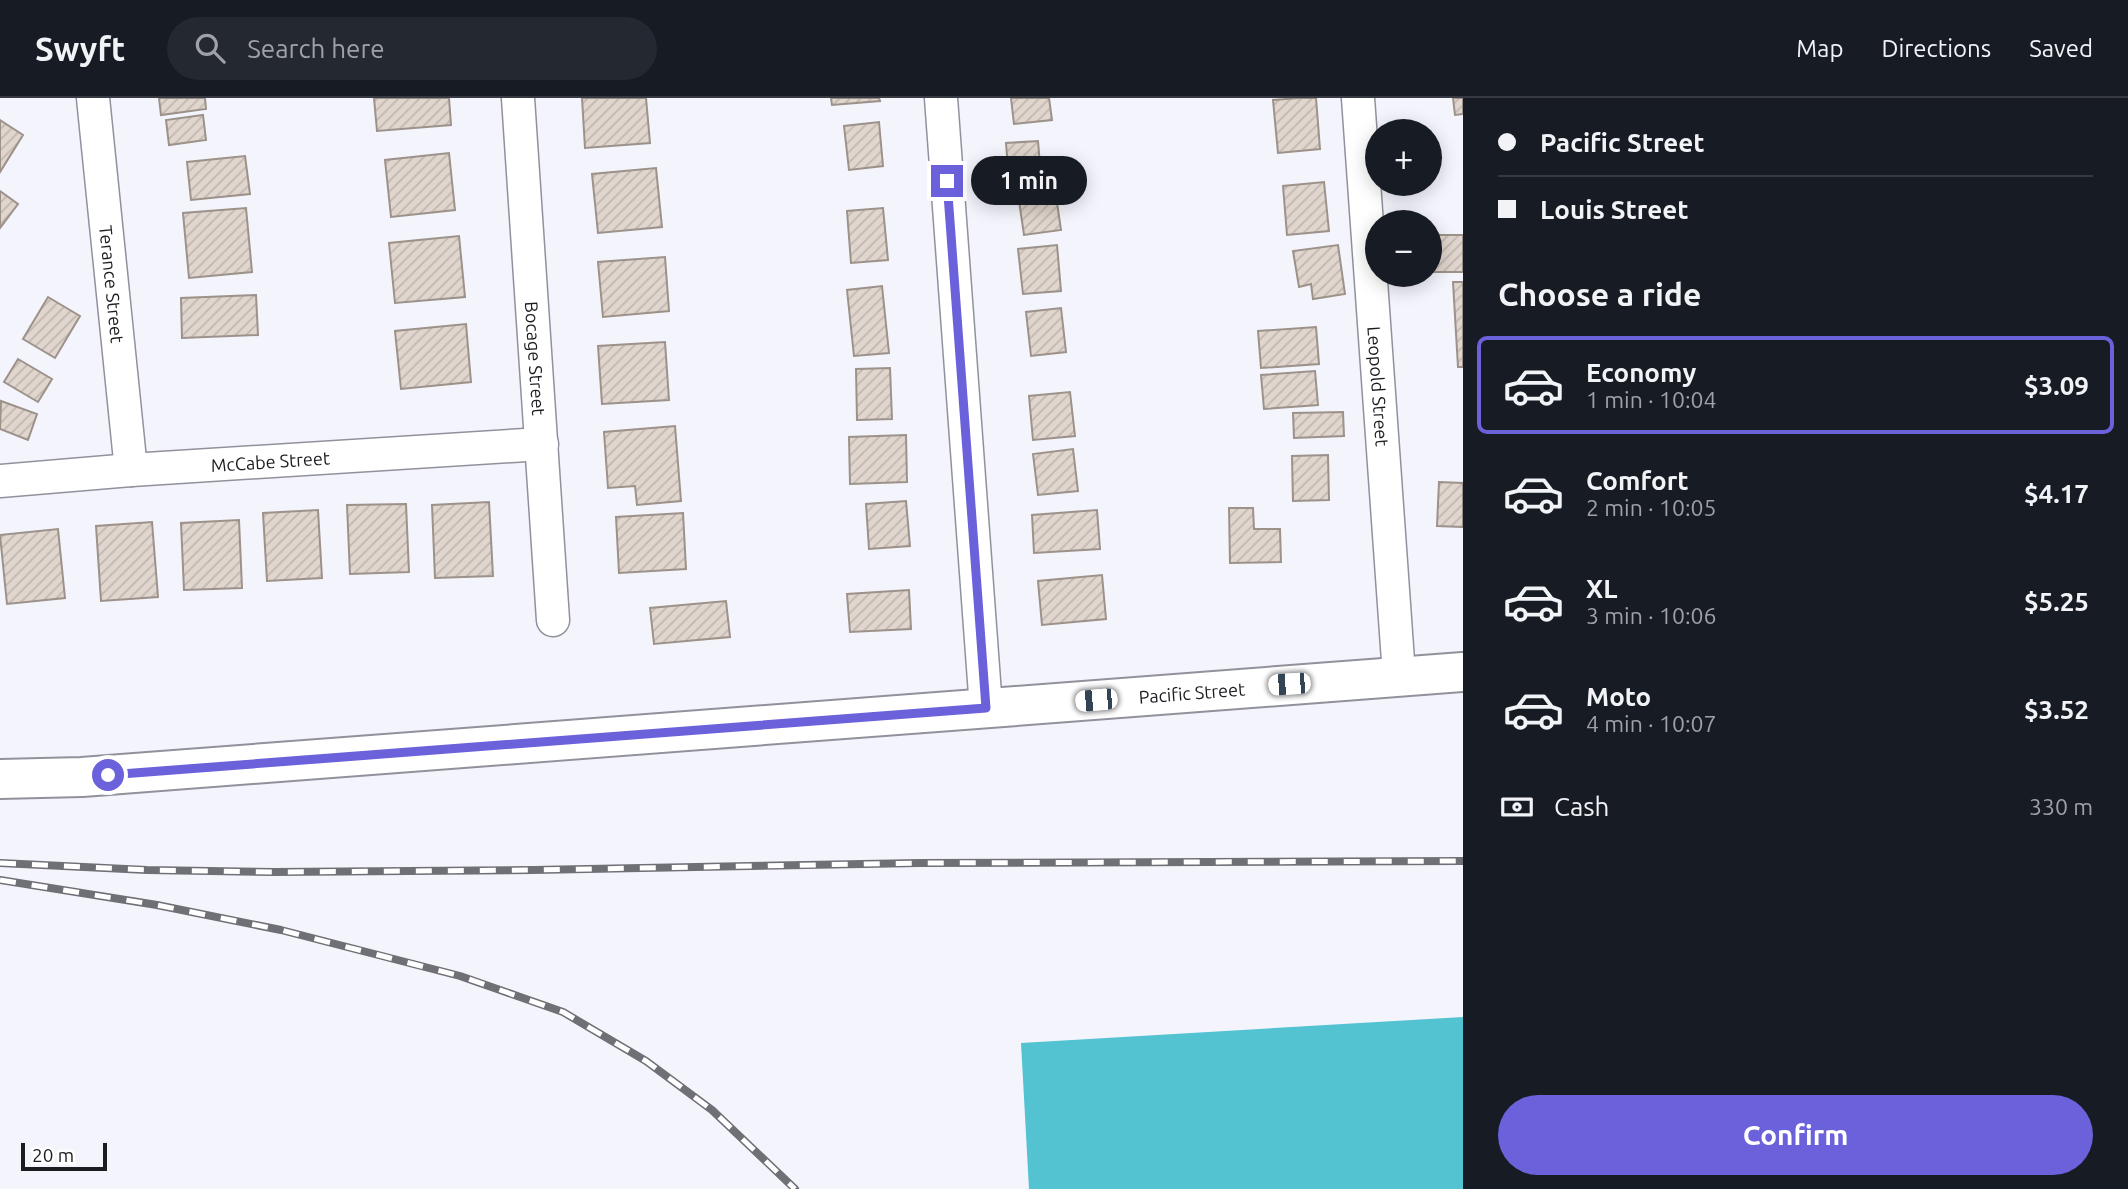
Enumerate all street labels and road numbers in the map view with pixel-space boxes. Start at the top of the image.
street label: Terance Street [96,224,128,344]
street label: Bocage Street [522,301,549,416]
street label: Leopold Street [1364,326,1393,447]
street label: McCabe Street [210,447,330,475]
street label: Pacific Street [1138,679,1246,707]

